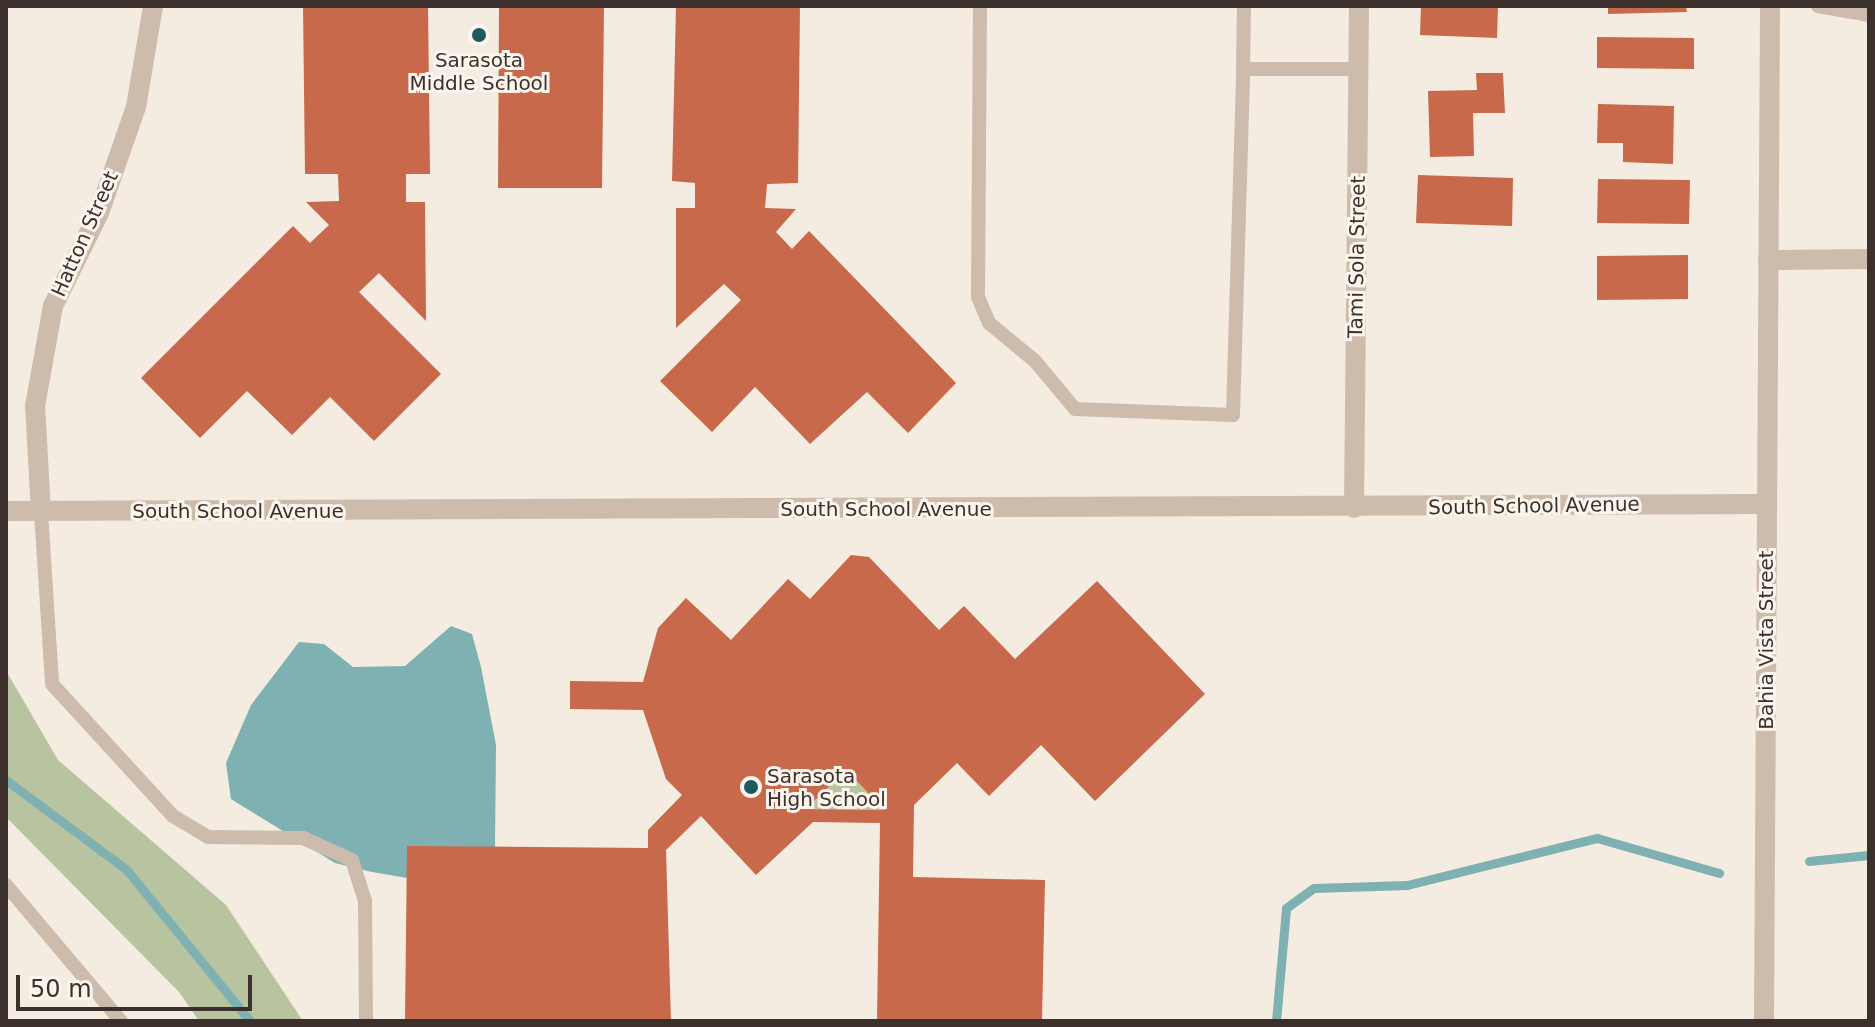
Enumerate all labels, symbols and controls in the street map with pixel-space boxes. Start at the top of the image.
marker: Sarasota Middle School [470,26,488,44]
place label: Sarasota Middle School [410,48,548,95]
street label: Hatton Street [47,167,123,301]
street label: Tami Sola Street [1344,176,1370,338]
street label: South School Avenue [1428,492,1640,520]
street label: South School Avenue [780,497,992,521]
street label: South School Avenue [132,499,344,523]
street label: Bahia Vista Street [1754,550,1778,730]
place label: Sarasota High School [767,764,886,811]
marker: Sarasota High School [742,778,760,796]
scale bar [20,959,256,1009]
text: 50 m [30,975,92,1003]

